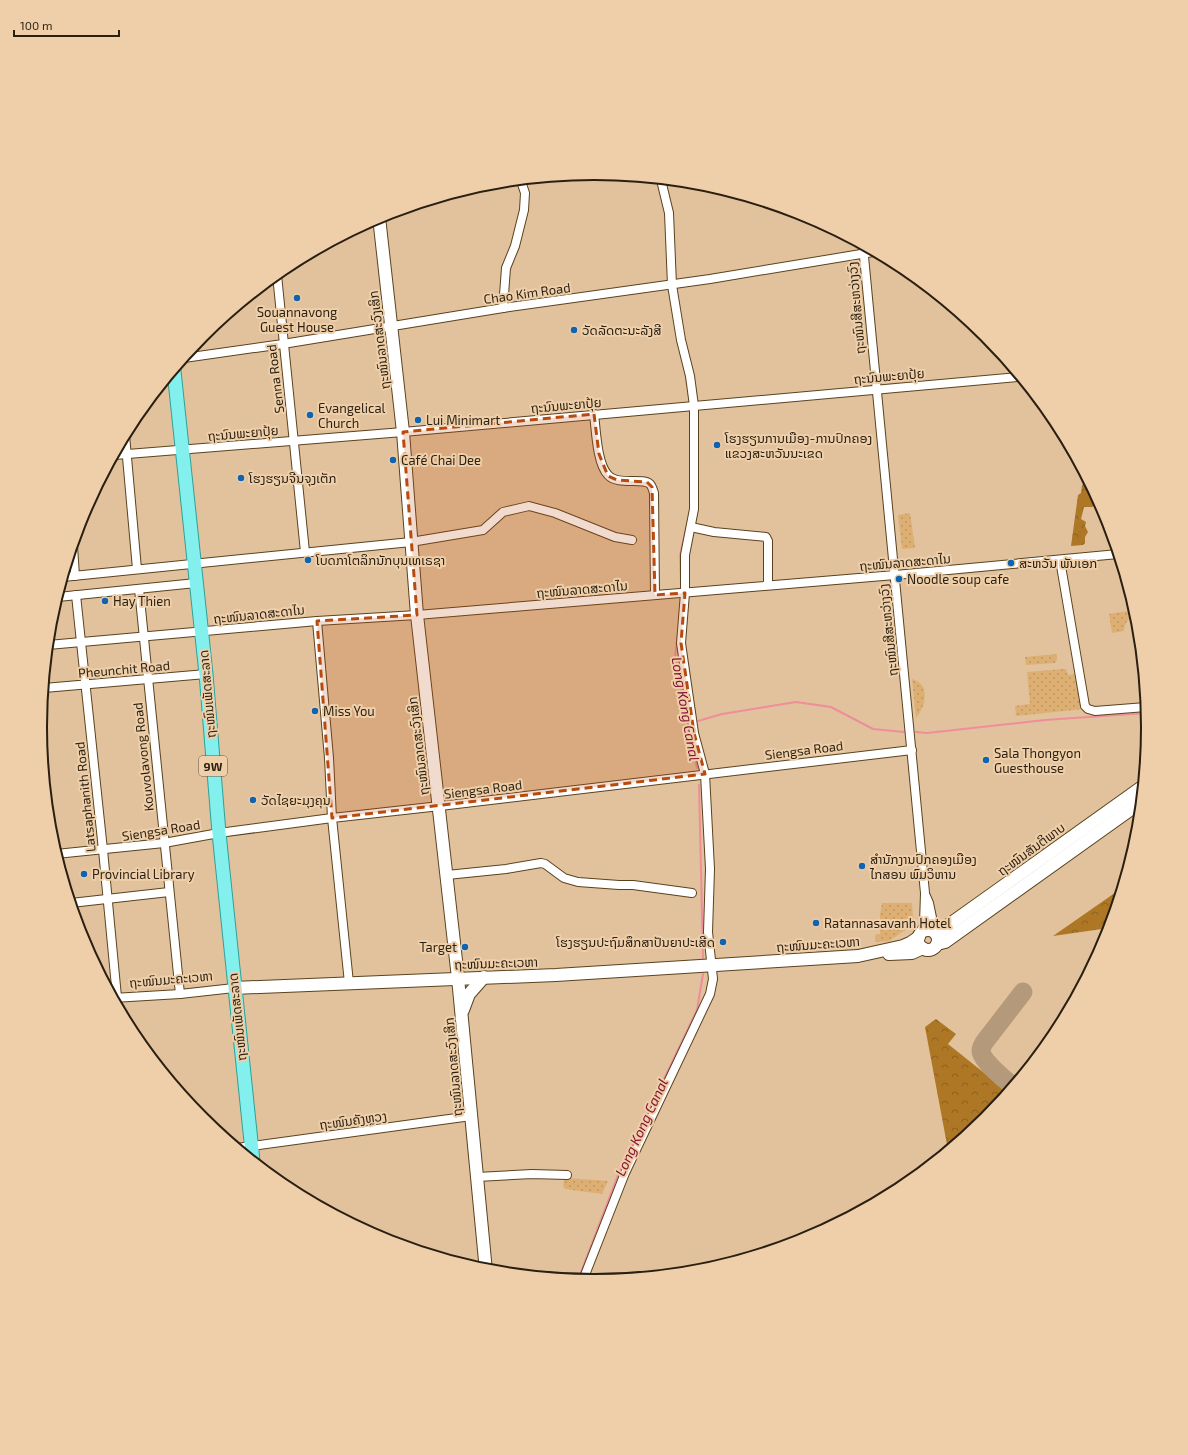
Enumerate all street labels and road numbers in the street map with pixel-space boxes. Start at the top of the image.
street label: ຖະໜົນສີສະຫວ່າງວົງ [844,261,868,355]
street label: Chao Kim Road [483,279,571,307]
street label: ຖະໜົນລາດສະວົງເສິກ [365,290,393,390]
street label: Senna Road [263,344,287,414]
street label: ຖະນົນພະຍາປຸ້ຍ [853,365,925,388]
street label: ຖະນົນພະຍາປຸ້ຍ [530,394,602,417]
street label: ຖະນົນພະຍາປຸ້ຍ [207,422,279,445]
street label: ຖະໜົນລາດສະດາໄນ [859,550,951,574]
street label: ຖະໜົນລາດສະດາໄນ [536,577,628,601]
street label: ຖະໜົນສີສະຫວ່າງວົງ [875,583,901,677]
street label: ຖະໜົນລາດສະດາໄນ [213,601,305,627]
street label: ຖະໜົນເພັດສະລາດ [195,649,219,739]
street label: Pheunchit Road [77,657,171,681]
street label: ຖະໜົນລາດສະວົງເສິກ [404,696,432,796]
street label: Kouvolavong Road [129,702,157,812]
street label: Siengsa Road [764,737,844,763]
street label: Latsaphanith Road [71,741,99,853]
road number: 9W [199,756,227,776]
street label: Siengsa Road [443,776,523,802]
street label: Siengsa Road [121,816,201,844]
street label: ຖະໜົນສັນຕິພາບ [994,819,1068,879]
street label: ຖະໜົນມະຄະເວຫາ [776,933,860,955]
street label: ຖະໜົນມະຄະເວຫາ [454,954,538,972]
street label: ຖະໜົນມະຄະເວຫາ [128,967,214,991]
street label: ຖະໜົນເພັດສະລາດ [224,972,250,1062]
street label: ຖະໜົນລາດສະວົງເສິກ [441,1017,465,1117]
street label: ຖະໜົນຄັງຫຼວງ [318,1107,388,1133]

